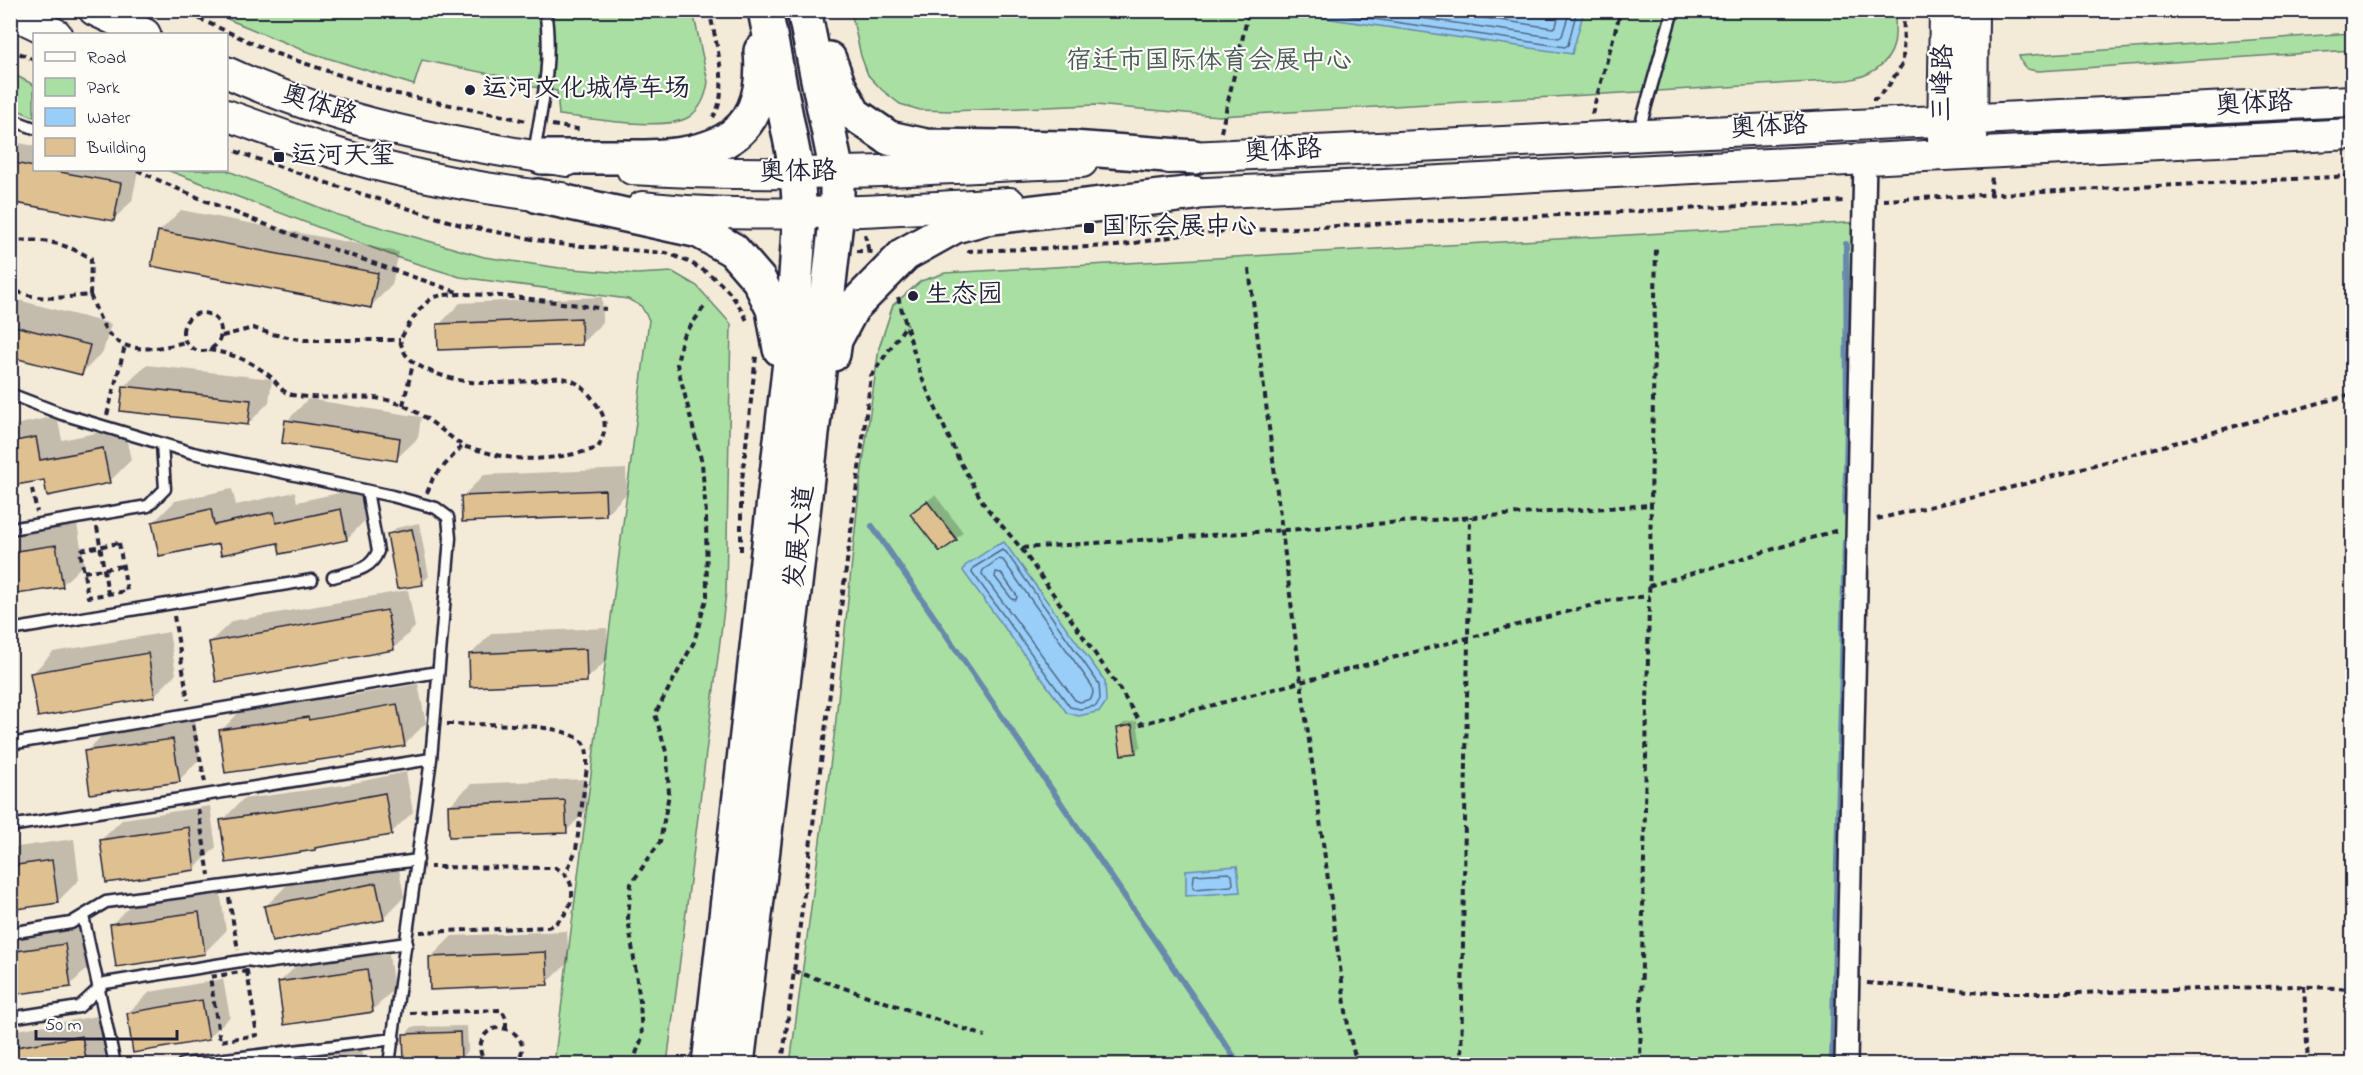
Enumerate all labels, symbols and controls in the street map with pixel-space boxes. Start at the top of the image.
legend [33,33,228,171]
park label: 宿迁市国际体育会展中心 [1066,43,1352,81]
street label: 三峰路 [1924,44,1964,122]
text: Road [87,46,126,72]
place label: 运河文化城停车场 [482,71,690,109]
text: Park [87,76,120,102]
street label: 奥体路 [276,76,362,136]
marker: 运河文化城停车场 [463,83,477,97]
street label: 奥体路 [2214,84,2294,126]
text: Water [87,106,131,132]
street label: 奥体路 [1729,107,1809,149]
street label: 奥体路 [1243,131,1323,173]
text: Building [86,136,146,163]
place label: 运河天玺 [291,138,395,176]
marker: 运河天玺 [272,150,286,164]
street label: 奥体路 [759,153,837,193]
place label: 国际会展中心 [1101,209,1257,247]
marker: 国际会展中心 [1082,221,1096,235]
place label: 生态园 [925,277,1003,315]
marker: 生态园 [906,289,920,303]
street label: 发展大道 [777,483,825,591]
scale bar [36,1003,177,1041]
text: 50 m [45,1013,82,1039]

